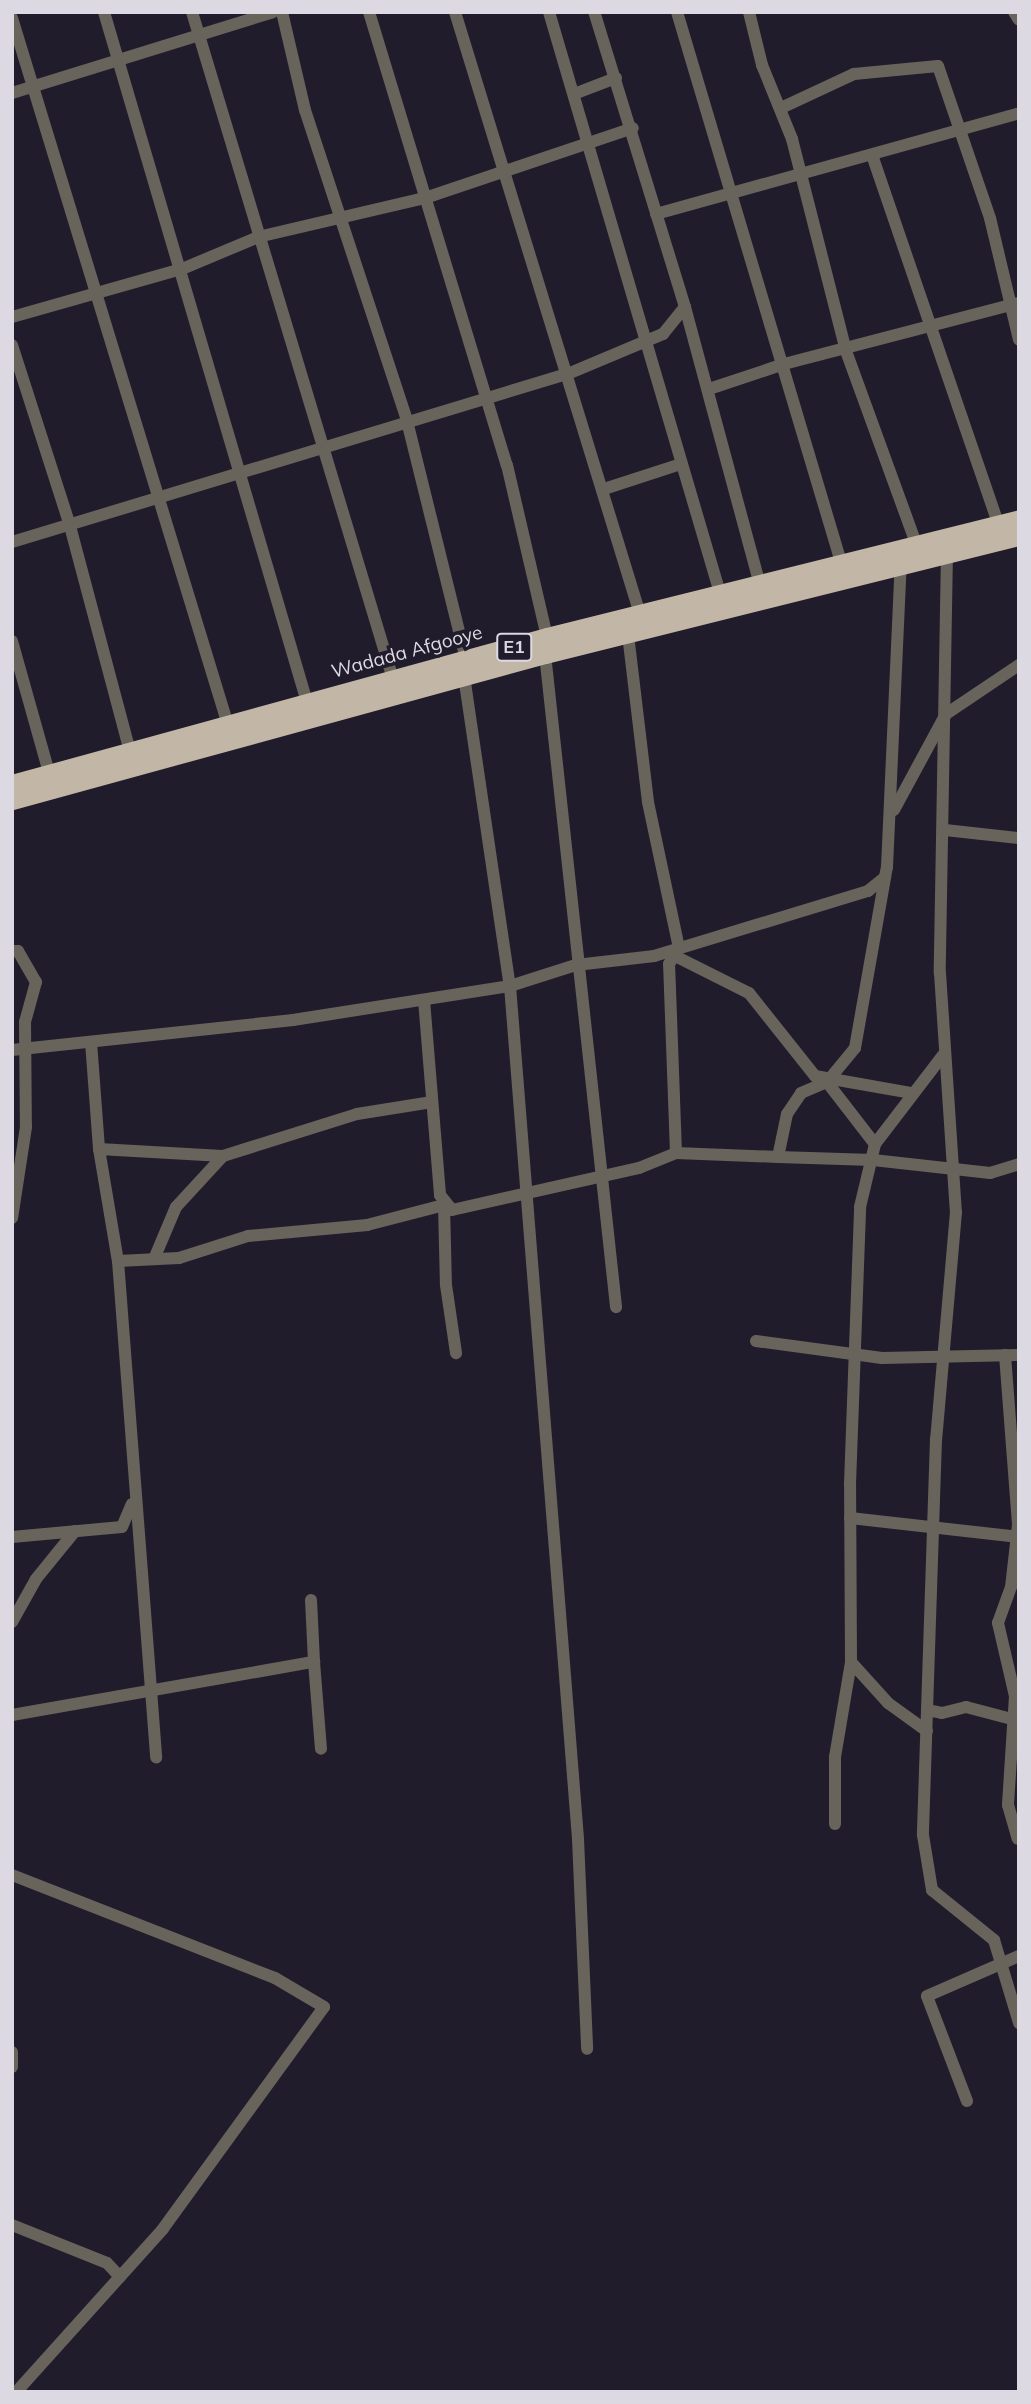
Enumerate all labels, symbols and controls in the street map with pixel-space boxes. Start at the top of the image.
street label: Wadada Afgooye [329,621,485,683]
road number: E1 [495,632,533,662]

